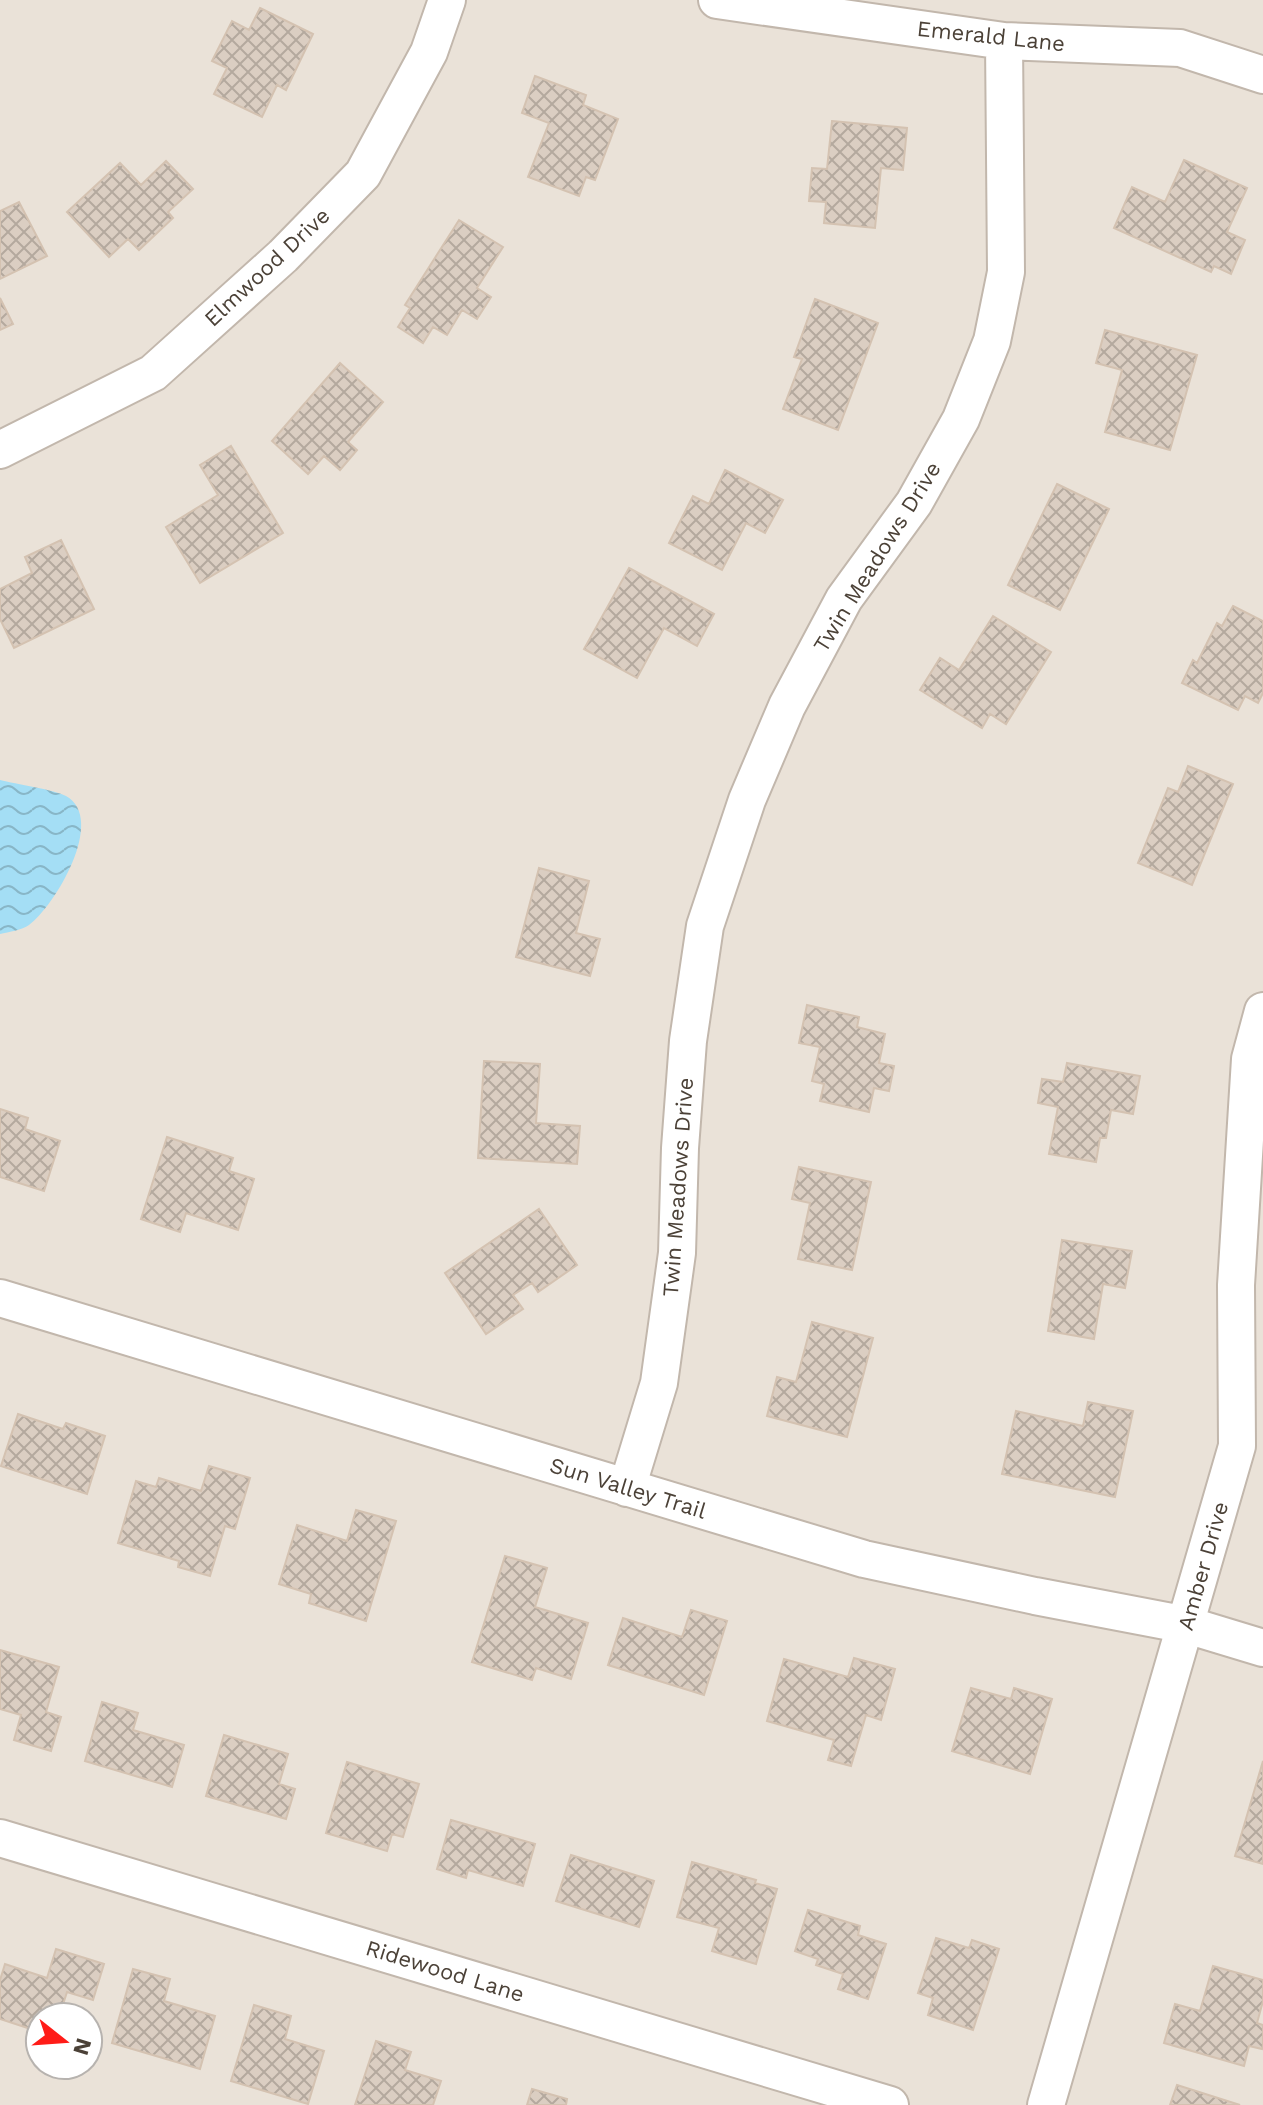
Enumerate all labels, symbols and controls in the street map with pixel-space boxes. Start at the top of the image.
street label: Emerald Lane [916,16,1066,56]
street label: Elmwood Drive [199,203,335,331]
street label: Twin Meadows Drive [808,457,946,657]
street label: Twin Meadows Drive [658,1077,698,1297]
street label: Sun Valley Trail [547,1452,709,1524]
street label: Amber Drive [1173,1499,1233,1633]
street label: Ridewood Lane [363,1935,527,2007]
north arrow [24,2001,104,2081]
text: N [68,2035,97,2058]

